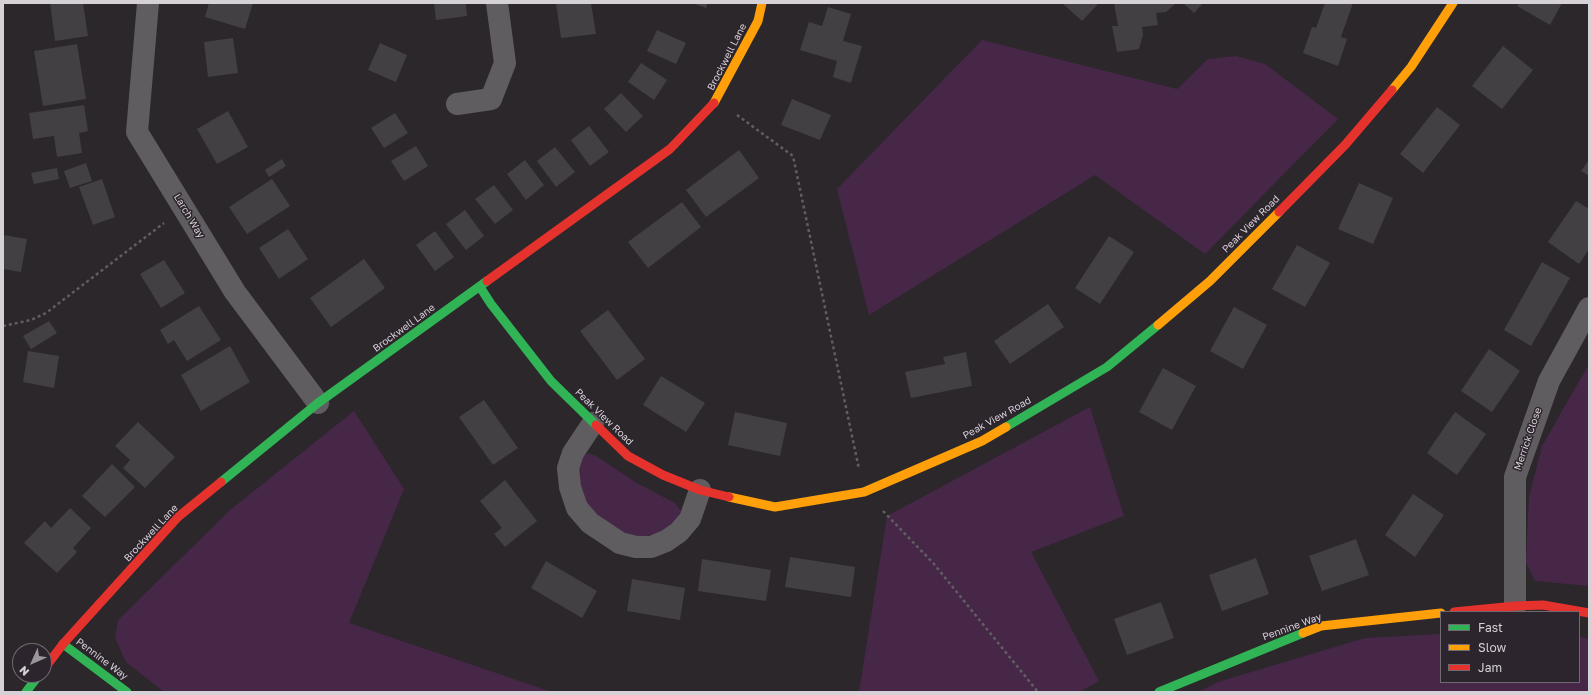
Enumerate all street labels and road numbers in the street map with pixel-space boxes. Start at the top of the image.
street label: Brockwell Lane [705,21,749,93]
street label: Larch Way [171,192,207,240]
street label: Peak View Road [1220,193,1282,255]
street label: Brockwell Lane [371,301,437,355]
street label: Peak View Road [572,386,636,448]
street label: Peak View Road [961,394,1033,442]
street label: Merrick Close [1512,406,1544,472]
street label: Brockwell Lane [121,502,181,564]
street label: Pennine Way [1261,611,1323,643]
street label: Pennine Way [74,636,130,682]

